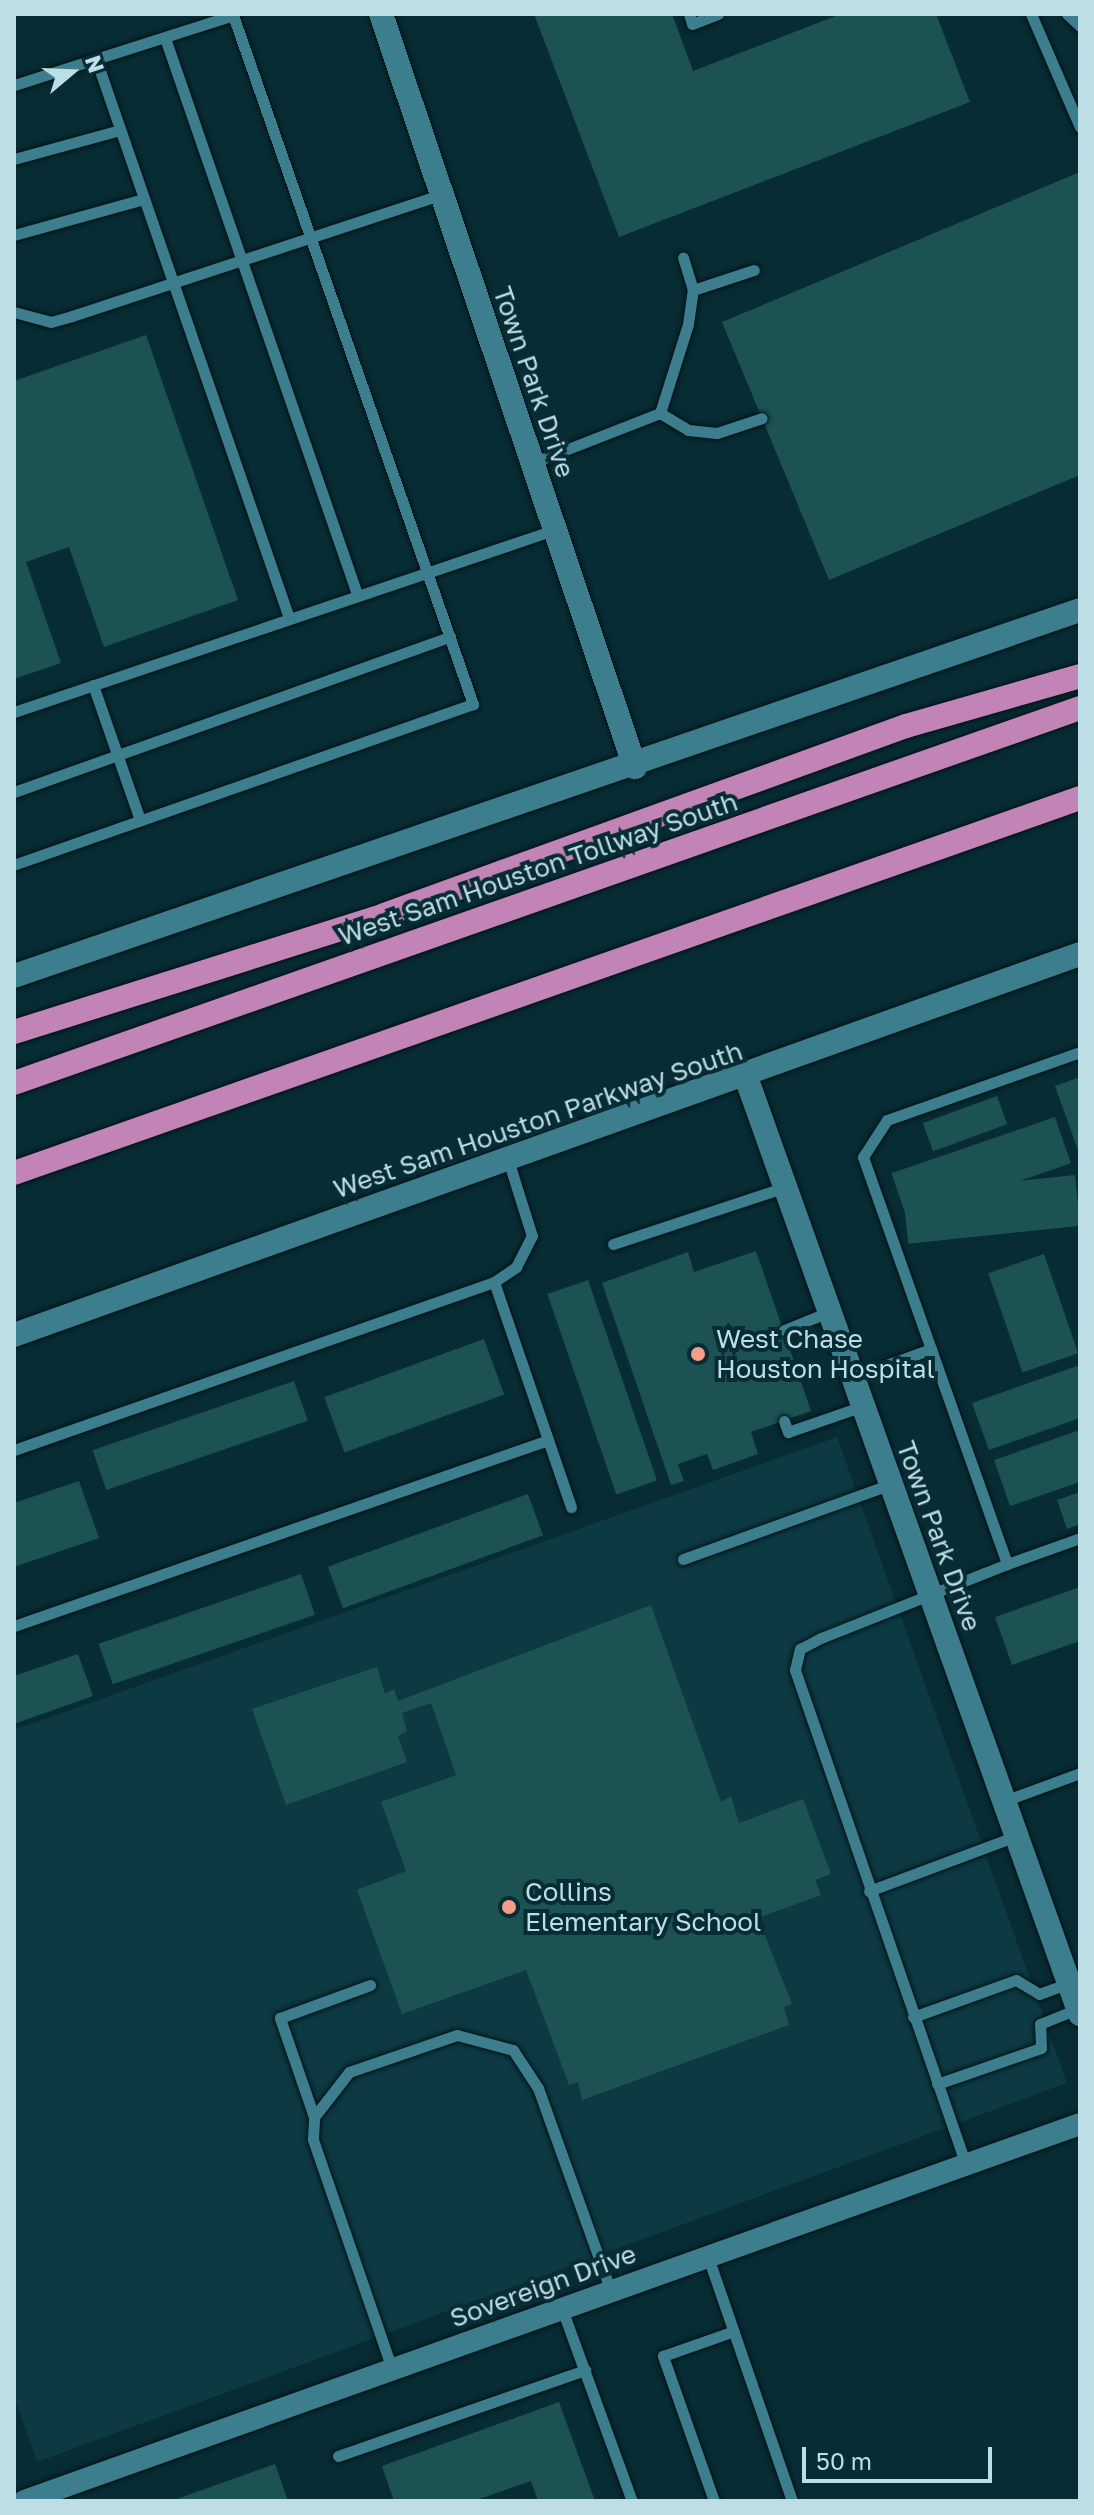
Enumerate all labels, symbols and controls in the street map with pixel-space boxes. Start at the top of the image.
north arrow [32,32,112,112]
text: N [80,52,111,76]
street label: Town Park Drive [487,282,581,482]
street label: West Sam Houston Tollway South [334,786,742,952]
street label: West Sam Houston Parkway South [329,1035,747,1205]
place label: West Chase Houston Hospital [716,1323,935,1384]
marker: West Chase Houston Hospital [687,1343,709,1365]
street label: Town Park Drive [890,1437,988,1635]
place label: Collins Elementary School [525,1876,761,1938]
marker: Collins Elementary School [500,1898,518,1916]
street label: Sovereign Drive [446,2238,640,2334]
scale bar [806,2431,996,2481]
text: 50 m [816,2446,872,2475]

